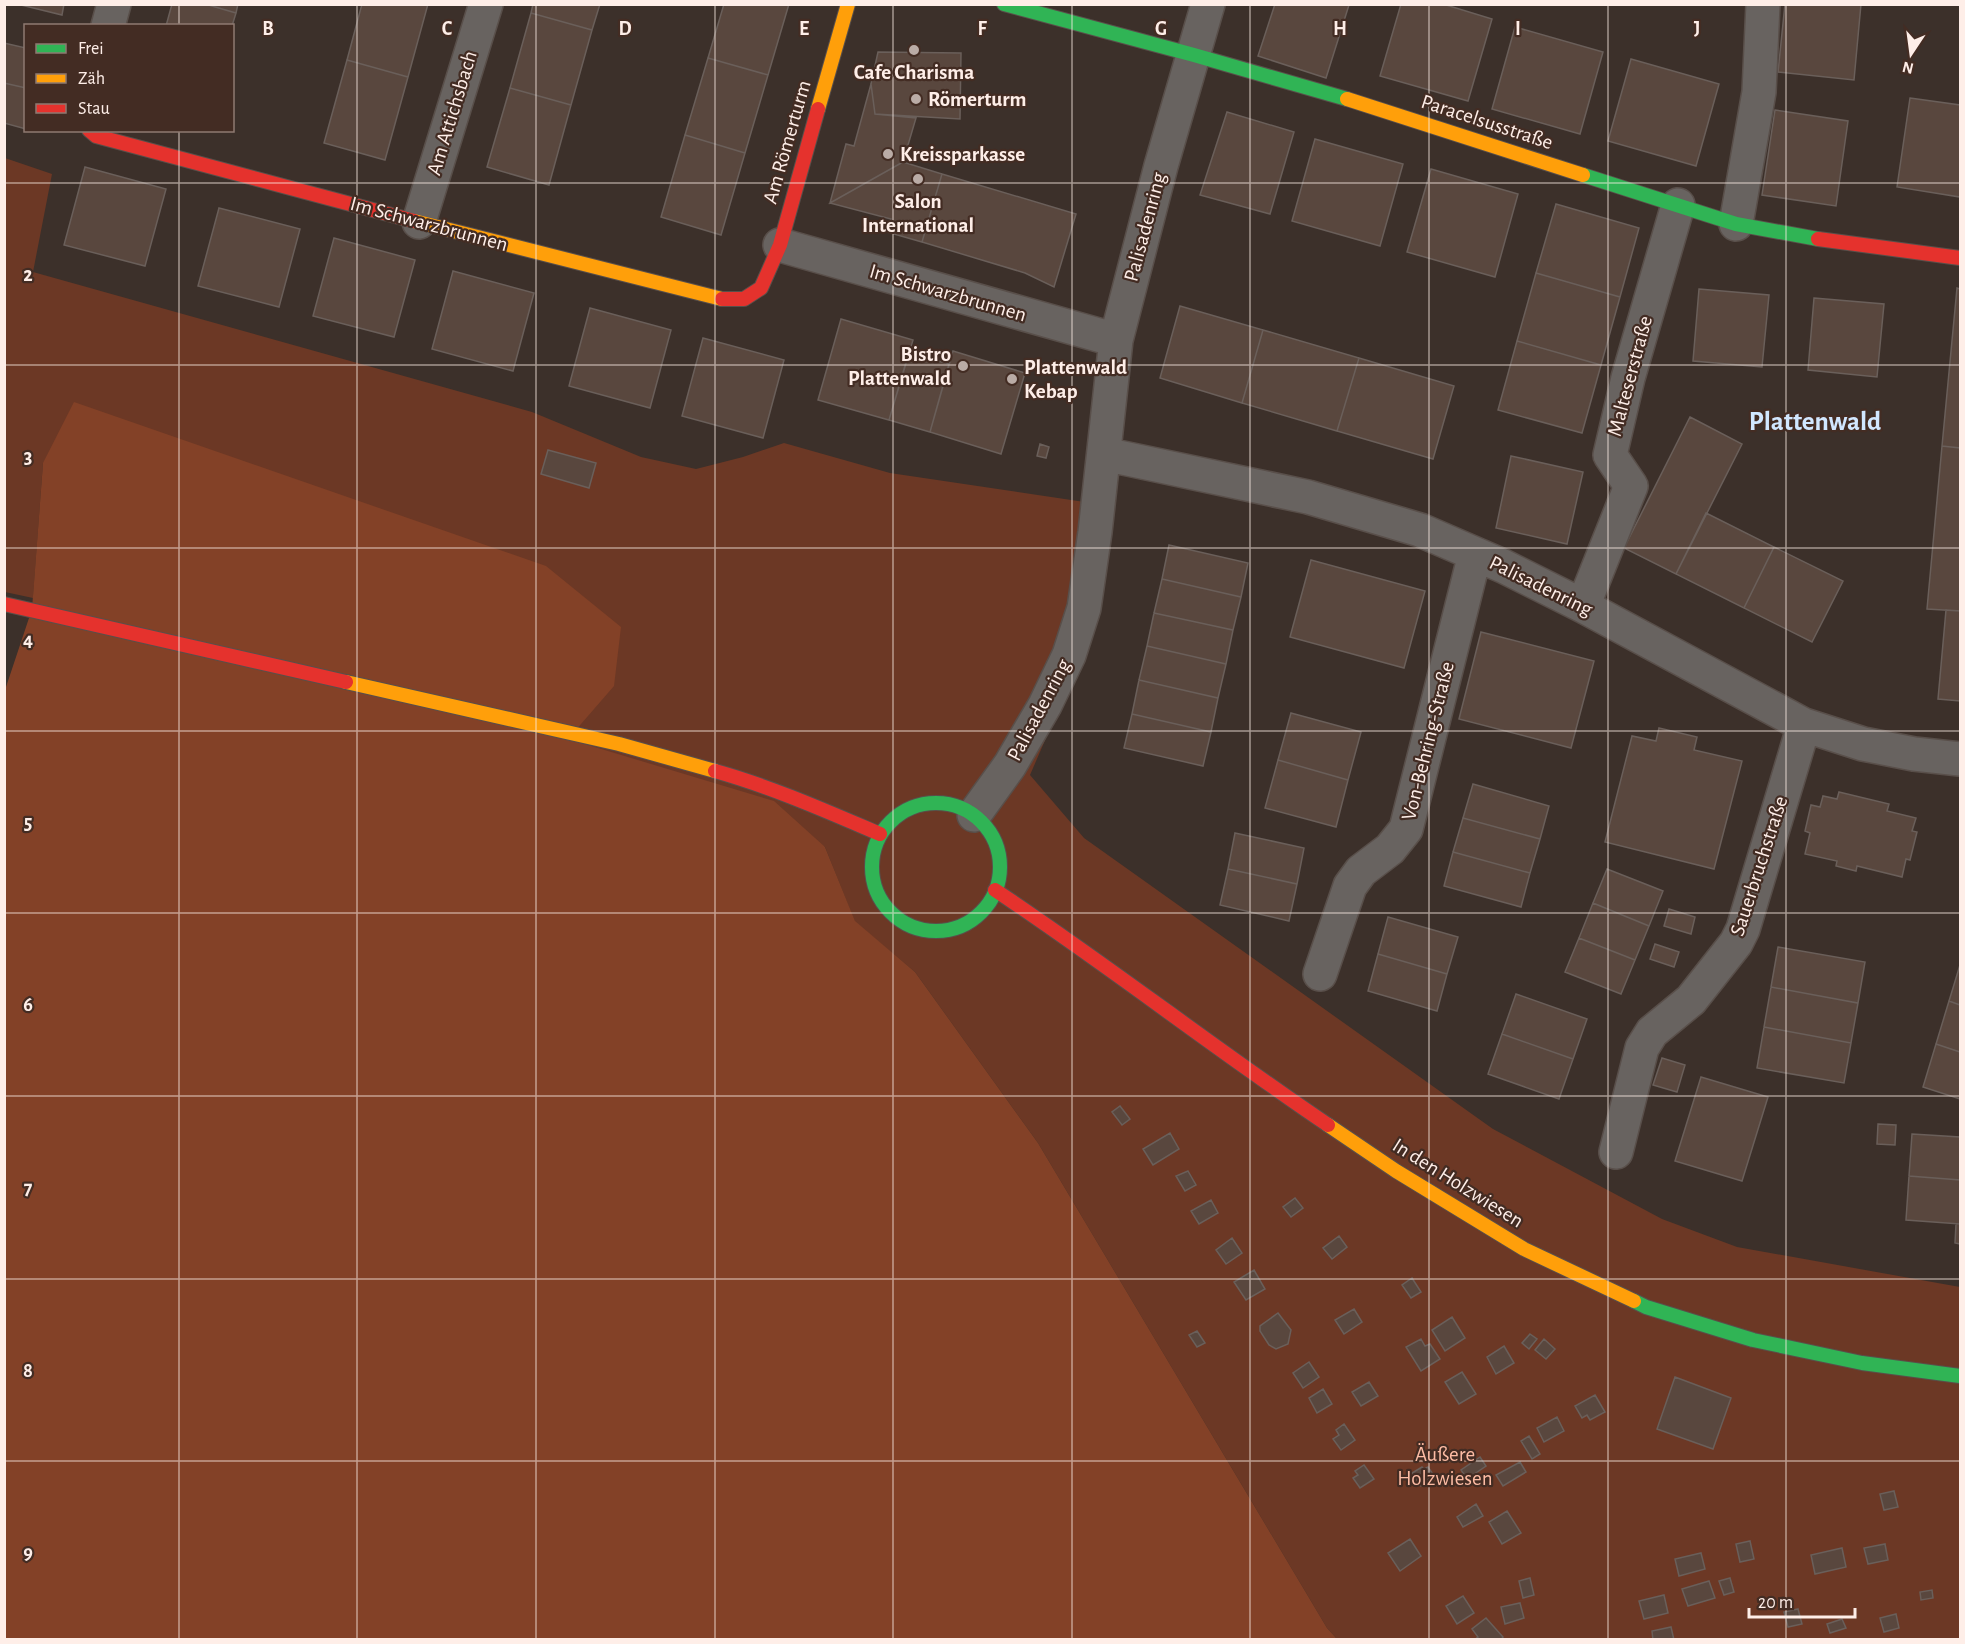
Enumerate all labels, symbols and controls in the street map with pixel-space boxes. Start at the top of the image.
text: B [262,19,274,39]
text: C [442,19,453,39]
text: D [618,19,632,39]
text: E [799,19,809,39]
text: F [977,19,987,39]
text: G [1155,19,1167,39]
text: H [1333,19,1347,39]
text: I [1515,19,1521,39]
text: J [1694,19,1700,39]
legend [24,24,234,132]
north arrow [1881,24,1941,84]
text: Frei [78,40,104,58]
marker: Cafe Charisma [907,43,921,57]
street label: Am Attichsbach [423,48,481,178]
text: N [1901,59,1915,77]
place label: Cafe Charisma [854,62,974,83]
text: Zäh [78,70,105,88]
street label: Am Römerturm [759,78,815,206]
place label: Römerturm [928,89,1026,110]
street label: Paracelsusstraße [1418,91,1556,153]
marker: Römerturm [909,92,923,106]
text: Stau [78,100,110,118]
place label: Kreissparkasse [900,144,1025,165]
marker: Kreissparkasse [881,147,895,161]
street label: Palisadenring [1120,169,1170,284]
marker: Salon International [911,172,925,186]
place label: Salon International [862,191,974,236]
street label: Im Schwarzbrunnen [348,193,510,255]
street label: Im Schwarzbrunnen [867,261,1029,325]
text: 2 [23,265,33,285]
street label: Malteserstraße [1604,314,1656,438]
place label: Bistro Plattenwald [848,344,951,389]
place label: Plattenwald Kebap [1024,357,1127,402]
marker: Bistro Plattenwald [956,359,970,373]
marker: Plattenwald Kebap [1005,372,1019,386]
district label: Plattenwald [1749,408,1881,435]
text: 3 [24,447,32,467]
street label: Palisadenring [1486,552,1597,620]
text: 4 [23,630,33,650]
street label: Palisadenring [1003,655,1075,764]
street label: Von-Behring-Straße [1398,660,1458,822]
street label: Sauerbruchstraße [1727,794,1791,938]
text: 5 [24,813,32,833]
text: 6 [23,995,33,1015]
street label: In den Holzwiesen [1389,1134,1527,1232]
text: 7 [24,1178,33,1198]
text: 8 [23,1361,33,1381]
park label: Äußere Holzwiesen [1397,1443,1493,1489]
text: 9 [23,1543,33,1563]
scale bar [1749,1581,1856,1619]
text: 20 m [1758,1594,1793,1612]

